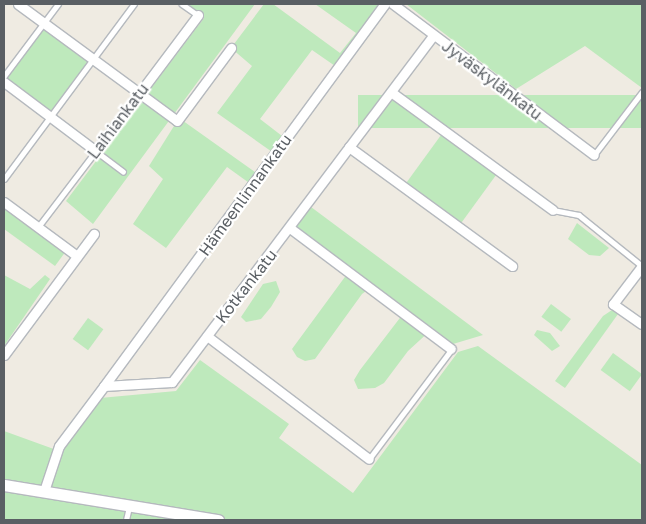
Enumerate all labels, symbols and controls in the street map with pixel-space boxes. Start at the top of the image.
street label: Jyväskylänkatu [438,36,546,124]
street label: Laihiankatu [83,80,153,162]
street label: Hämeenlinnankatu [194,130,296,260]
street label: Kotkankatu [211,245,281,327]

